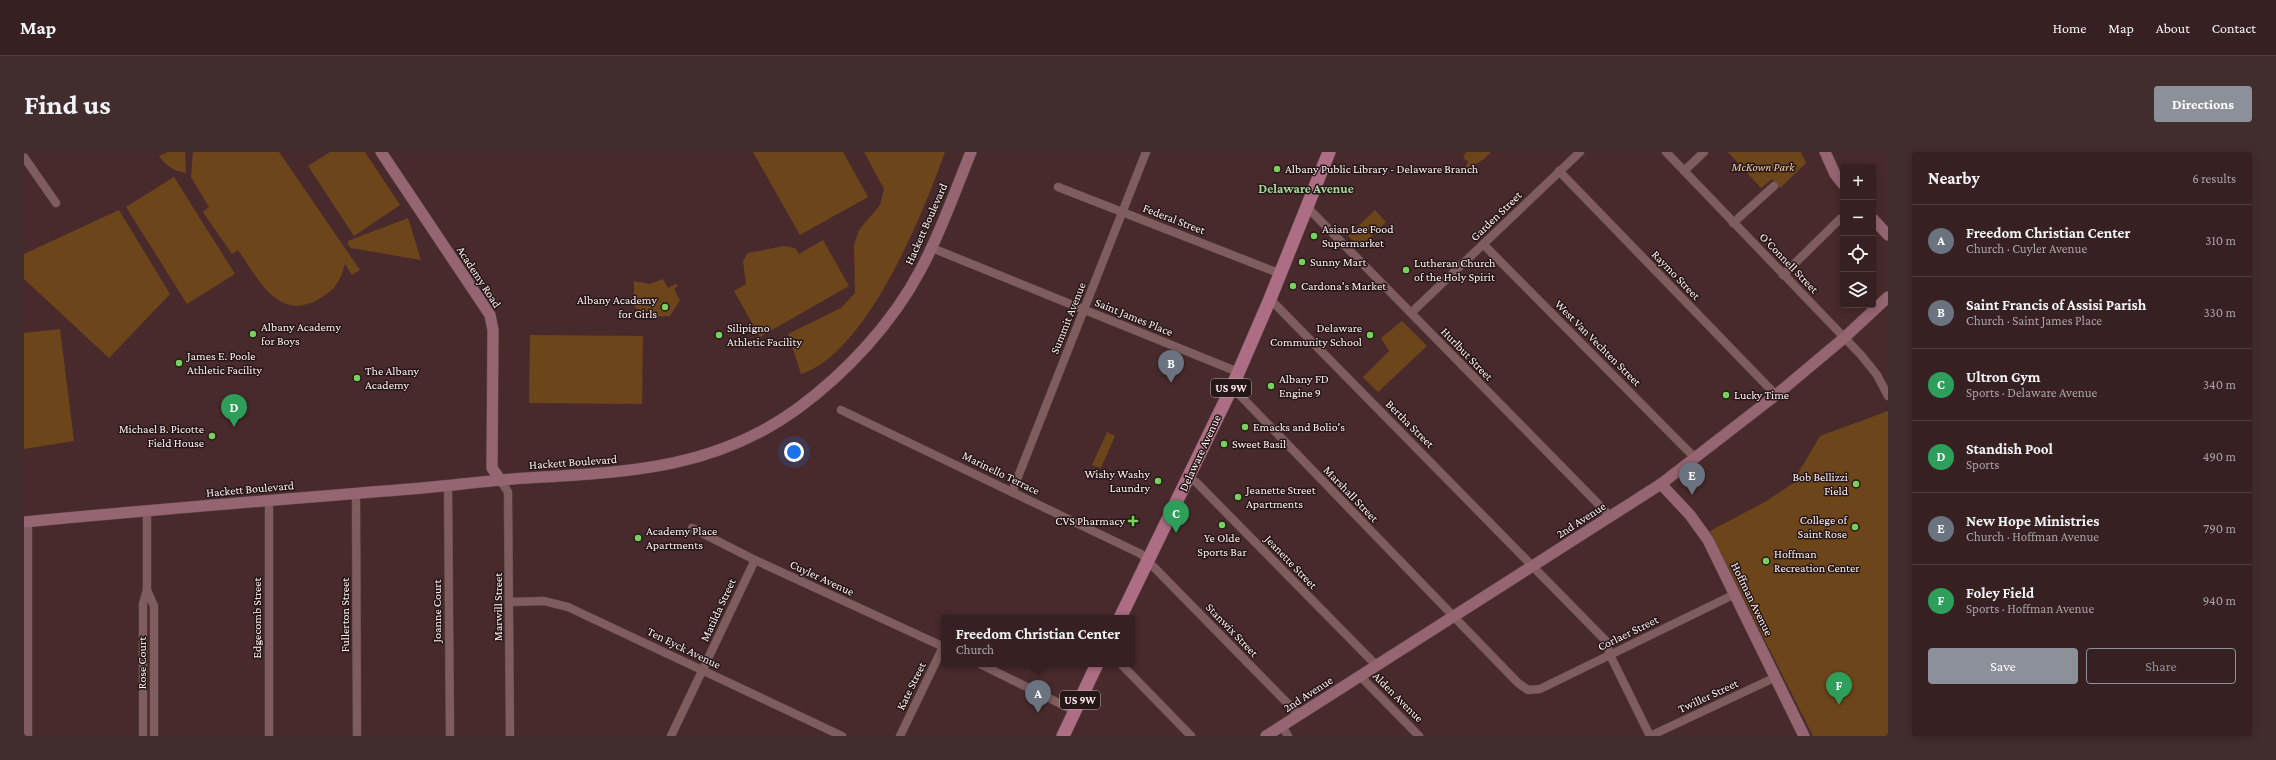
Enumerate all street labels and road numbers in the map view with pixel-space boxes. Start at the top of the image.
street label: Hackett Boulevard [902,180,951,267]
street label: Garden Street [1468,187,1525,244]
street label: Federal Street [1141,201,1208,238]
street label: O'Connell Street [1757,230,1822,297]
street label: Academy Road [454,244,504,311]
street label: Raymo Street [1649,247,1704,303]
street label: Summit Avenue [1047,280,1089,356]
street label: Saint James Place [1093,295,1175,339]
street label: West Van Vechten Street [1552,297,1645,390]
street label: Hurlbut Street [1438,325,1497,384]
road number: US 9W [1211,379,1251,397]
street label: Bertha Street [1383,397,1438,452]
street label: Delaware Avenue [1176,412,1224,494]
street label: Marinello Terrace [960,448,1042,498]
street label: Hackett Boulevard [529,452,618,472]
street label: Marshall Street [1321,463,1382,526]
street label: Hackett Boulevard [206,478,295,500]
street label: 2nd Avenue [1554,499,1608,541]
street label: Jeanette Street [1261,531,1321,593]
street label: Cuyler Avenue [788,557,856,599]
street label: Hoffman Avenue [1728,560,1776,638]
street label: Marwill Street [491,572,505,641]
street label: Matilda Street [697,575,739,644]
street label: Edgecomb Street [250,577,264,658]
street label: Fullerton Street [338,577,352,652]
street label: Joanne Court [430,578,444,644]
street label: Stanwix Street [1203,600,1262,661]
street label: Corlaer Street [1595,612,1662,654]
street label: Ten Eyck Avenue [645,624,723,672]
street label: Rose Court [135,636,149,689]
street label: Kate Street [893,659,929,712]
street label: Alden Avenue [1370,669,1426,725]
street label: 2nd Avenue [1281,673,1335,715]
street label: Twiller Street [1676,676,1741,716]
road number: US 9W [1060,691,1100,709]

